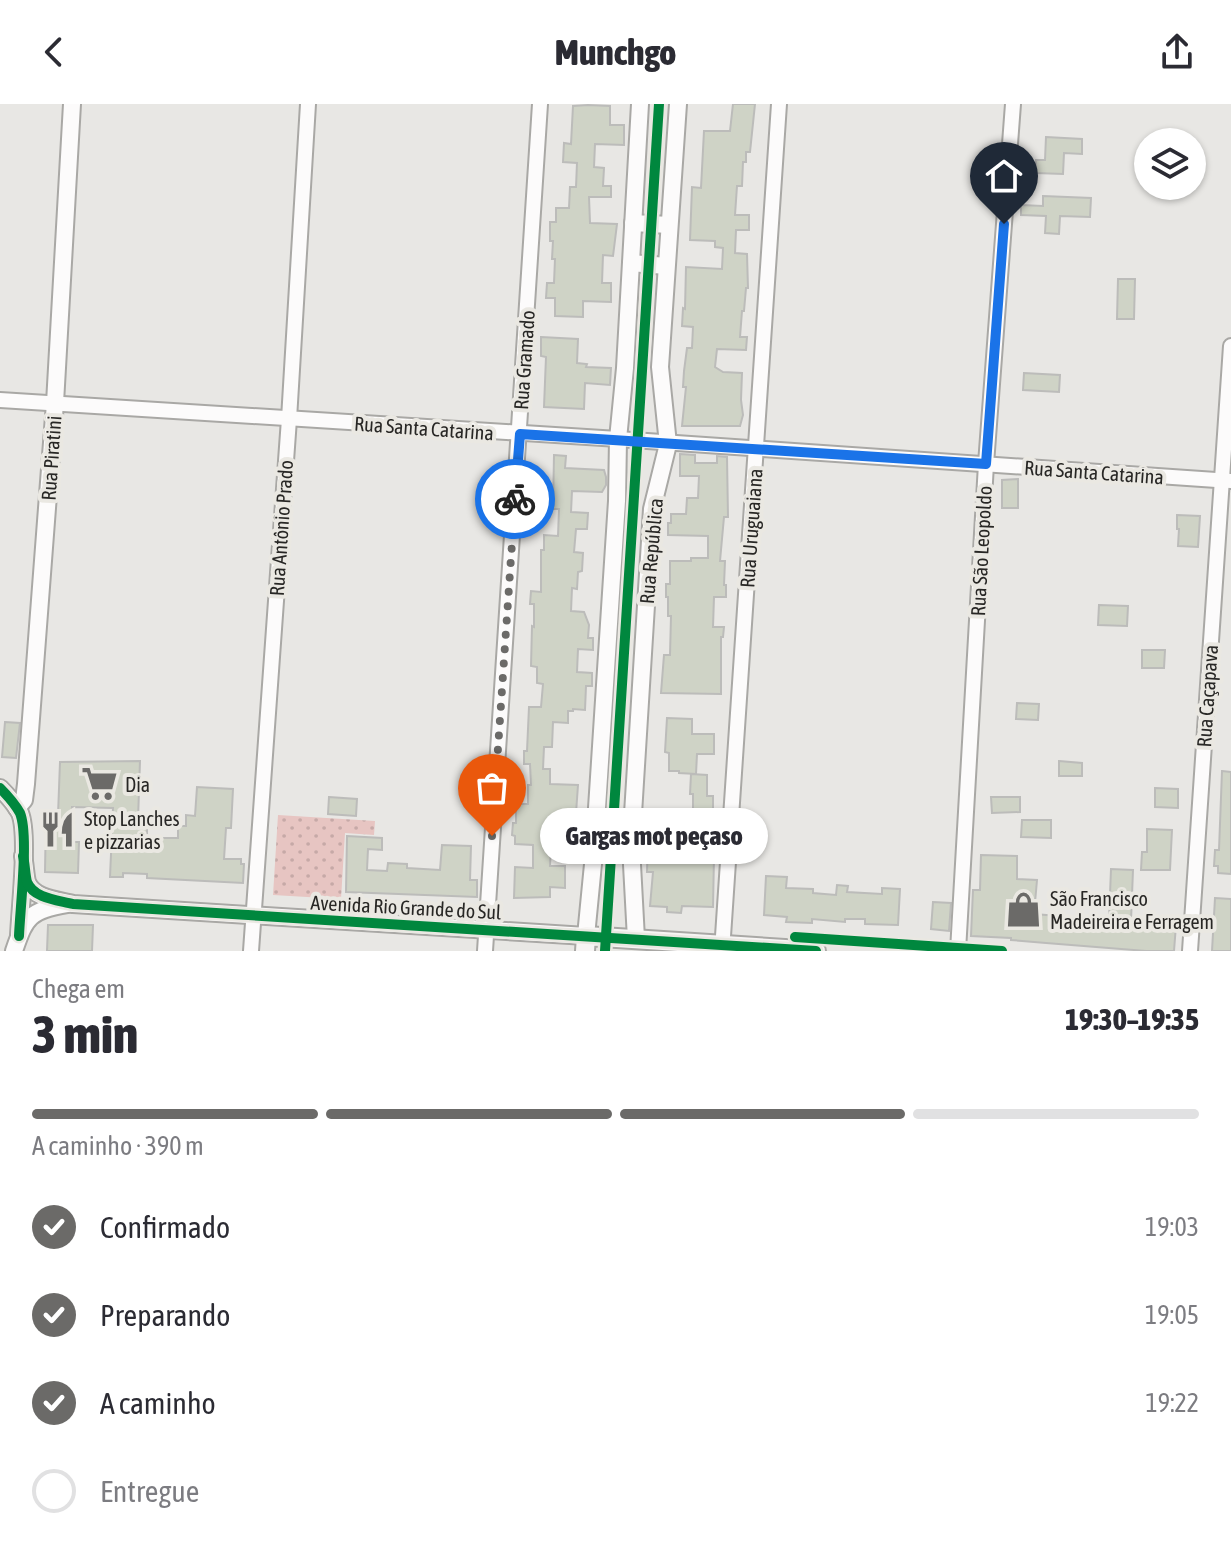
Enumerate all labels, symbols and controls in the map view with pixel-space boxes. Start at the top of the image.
icon: back [32,30,76,74]
icon: share [1155,30,1199,74]
text: Munchgo [555,31,676,73]
map controls [1134,128,1206,200]
button: layers [1134,128,1206,200]
pin [970,142,1038,224]
icon: home [982,154,1026,198]
street label: Rua Gramado [509,309,539,411]
street label: Rua Santa Catarina [353,412,495,444]
street label: Rua Piratini [37,415,65,501]
street label: Rua Santa Catarina [1023,456,1165,488]
street label: Rua Antônio Prado [265,459,297,597]
courier [475,459,555,539]
street label: Rua Uruguaiana [735,468,767,588]
icon: bike [493,477,537,521]
street label: Rua São Leopoldo [966,485,996,617]
street label: Rua República [635,497,667,605]
street label: Rua Caçapava [1192,644,1222,748]
pin [458,754,526,836]
supermarket icon: Dia [80,765,118,803]
icon: bag [470,766,514,810]
place label: Dia [125,773,150,796]
place label: Stop Lanches e pizzarias [84,807,180,853]
callout: Gargas mot peçaso [540,808,768,864]
restaurant icon: Stop Lanches e pizzarias [39,810,77,848]
text: Gargas mot peçaso [565,821,743,851]
place label: São Francisco Madeireira e Ferragem [1050,887,1214,933]
street label: Avenida Rio Grande do Sul [310,891,503,924]
shop icon: São Francisco Madeireira e Ferragem [1005,891,1043,929]
text: Chega em [32,974,125,1004]
text: 19:30–19:35 [1065,1002,1199,1036]
text: 3 min [32,1004,138,1064]
text: A caminho · 390 m [32,1131,204,1161]
icon: check [32,1205,76,1249]
text: Confirmado [100,1210,230,1244]
text: 19:03 [1145,1212,1199,1242]
icon: check [32,1293,76,1337]
text: Preparando [100,1298,230,1332]
text: 19:05 [1145,1300,1199,1330]
icon: check [32,1381,76,1425]
text: A caminho [100,1386,216,1420]
text: 19:22 [1145,1388,1199,1418]
text: Entregue [100,1474,199,1508]

